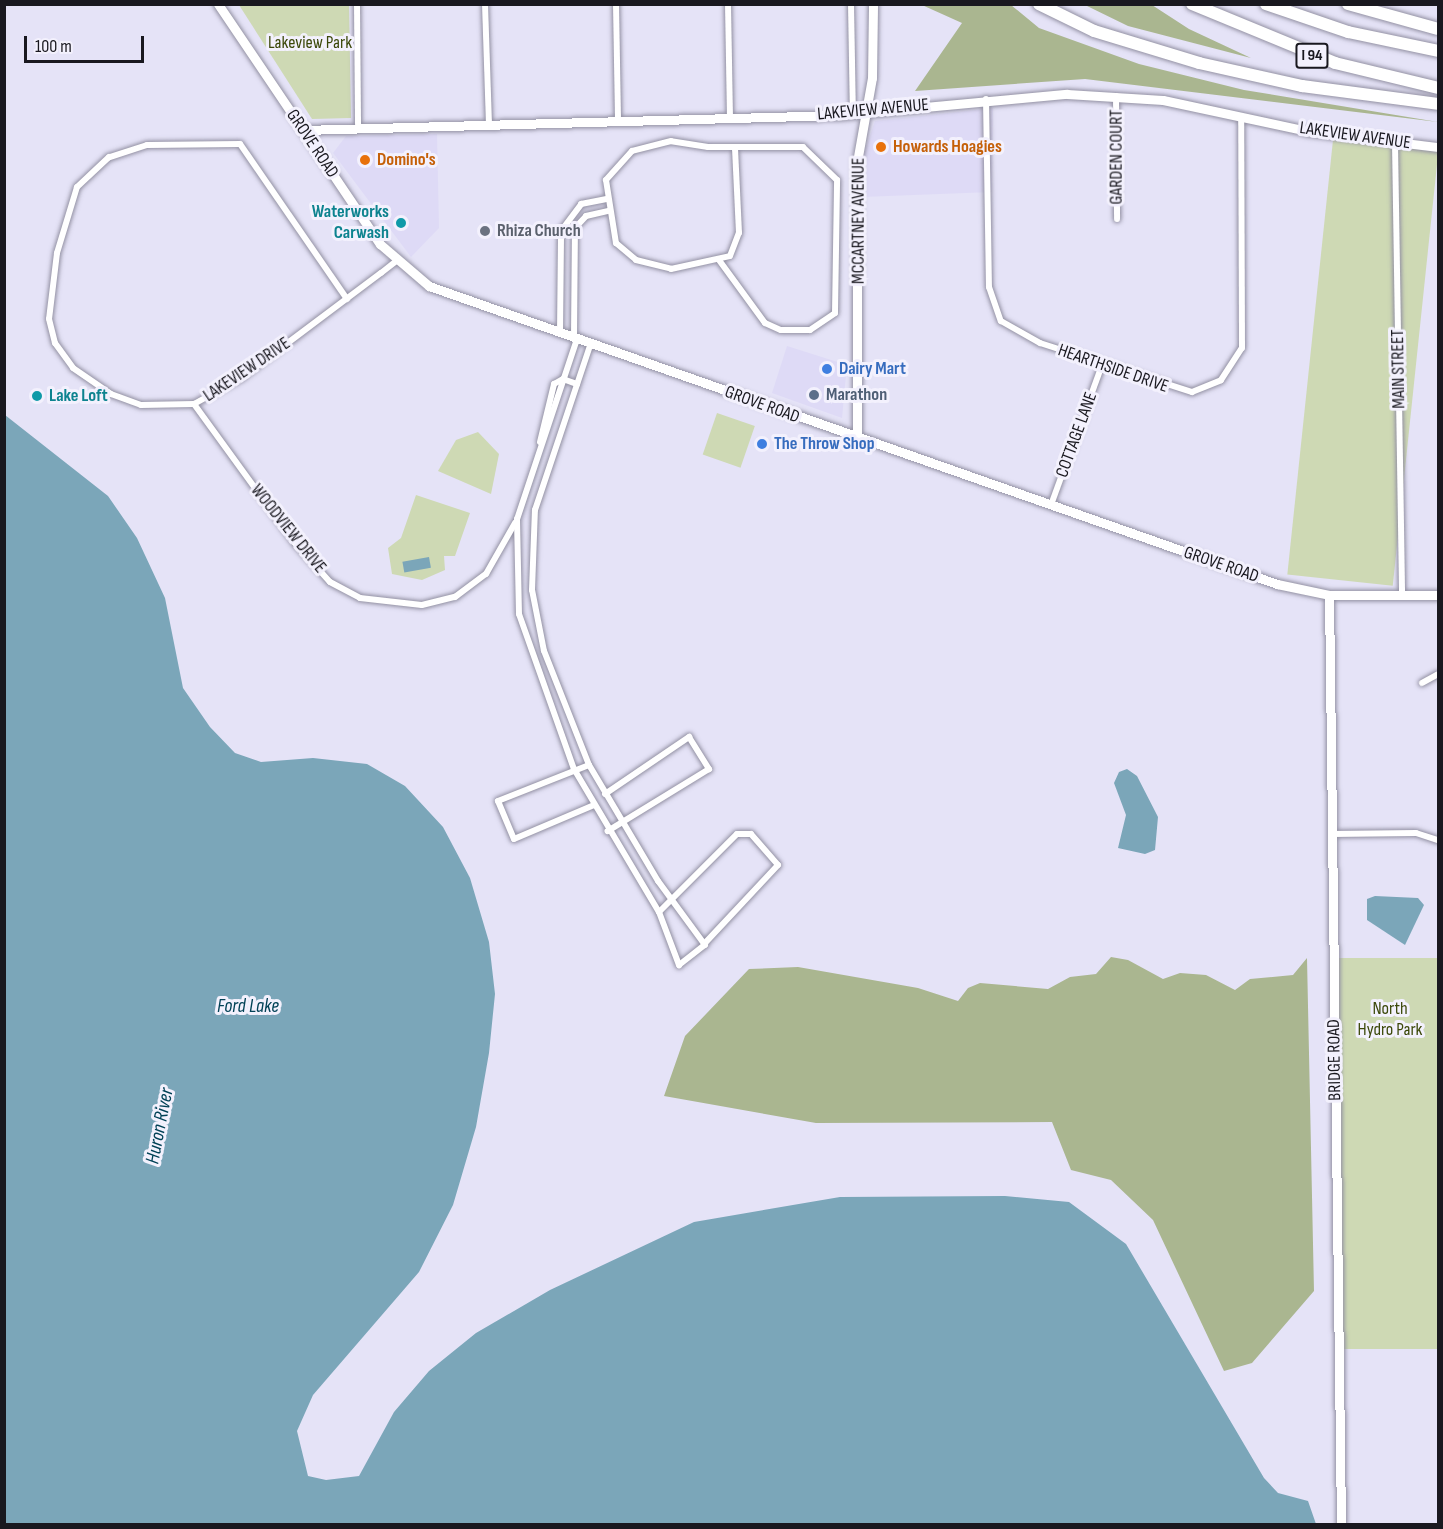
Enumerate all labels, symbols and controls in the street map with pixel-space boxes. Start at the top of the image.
scale bar [27,24,147,62]
park label: Lakeview Park [268,32,352,54]
text: 100 m [35,36,72,57]
road number: I 94 [1294,43,1330,69]
street label: LAKEVIEW AVENUE [816,94,930,126]
street label: GROVE ROAD [281,106,343,182]
street label: GARDEN COURT [1106,109,1128,205]
street label: LAKEVIEW AVENUE [1298,118,1412,154]
place label: Howards Hoagies [893,136,1002,158]
marker: Howards Hoagies [874,140,888,154]
place label: Domino's [377,149,436,171]
marker: Domino's [358,153,372,167]
street label: MCCARTNEY AVENUE [848,158,870,284]
place label: Waterworks Carwash [312,202,389,244]
marker: Waterworks Carwash [394,216,408,230]
place label: Rhiza Church [497,220,581,242]
marker: Rhiza Church [478,224,492,238]
street label: MAIN STREET [1388,329,1410,409]
street label: LAKEVIEW DRIVE [199,333,295,407]
street label: HEARTHSIDE DRIVE [1055,340,1171,398]
place label: Dairy Mart [839,358,906,380]
marker: Dairy Mart [820,362,834,376]
street label: GROVE ROAD [722,382,802,428]
place label: Marathon [826,384,887,406]
place label: Lake Loft [49,385,108,407]
marker: Marathon [807,388,821,402]
marker: Lake Loft [30,389,44,403]
street label: COTTAGE LANE [1052,389,1102,481]
place label: The Throw Shop [774,433,874,455]
marker: The Throw Shop [755,437,769,451]
street label: WOODVIEW DRIVE [246,480,330,578]
street label: GROVE ROAD [1181,542,1261,588]
water label: Ford Lake [217,994,279,1018]
park label: North Hydro Park [1358,999,1422,1042]
street label: BRIDGE ROAD [1323,1019,1347,1101]
water label: Huron River [141,1086,179,1166]

